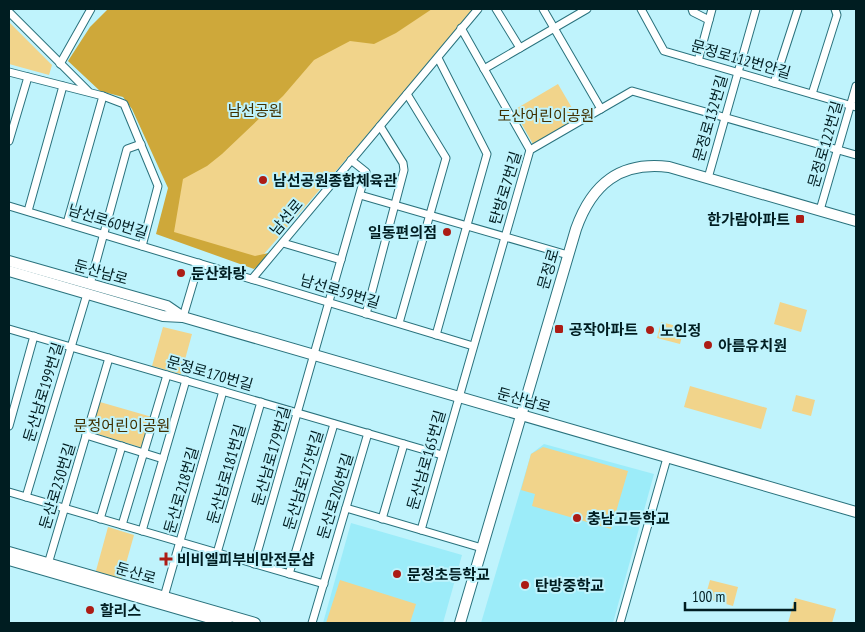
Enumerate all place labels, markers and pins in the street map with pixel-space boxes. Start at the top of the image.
place label: 남선공원종합체육관 [273,171,397,190]
marker: 남선공원종합체육관 [257,174,269,186]
place label: 한가람아파트 [707,210,790,229]
marker: 한가람아파트 [794,213,806,225]
place label: 일동편의점 [368,223,437,242]
marker: 일동편의점 [441,226,453,238]
place label: 둔산화랑 [191,264,246,283]
marker: 둔산화랑 [175,267,187,279]
place label: 공작아파트 [569,320,638,339]
place label: 노인정 [660,321,701,340]
marker: 공작아파트 [553,323,565,335]
marker: 노인정 [644,324,656,336]
place label: 아름유치원 [718,336,787,355]
marker: 아름유치원 [702,339,714,351]
place label: 충남고등학교 [587,509,670,528]
marker: 충남고등학교 [571,512,583,524]
place label: 비비엘피부비만전문샵 [177,550,315,569]
marker: 비비엘피부비만전문샵 [159,552,173,566]
place label: 문정초등학교 [407,565,490,584]
marker: 문정초등학교 [391,568,403,580]
place label: 탄방중학교 [535,576,604,595]
marker: 탄방중학교 [519,579,531,591]
place label: 할리스 [100,601,142,620]
marker: 할리스 [84,604,96,616]

